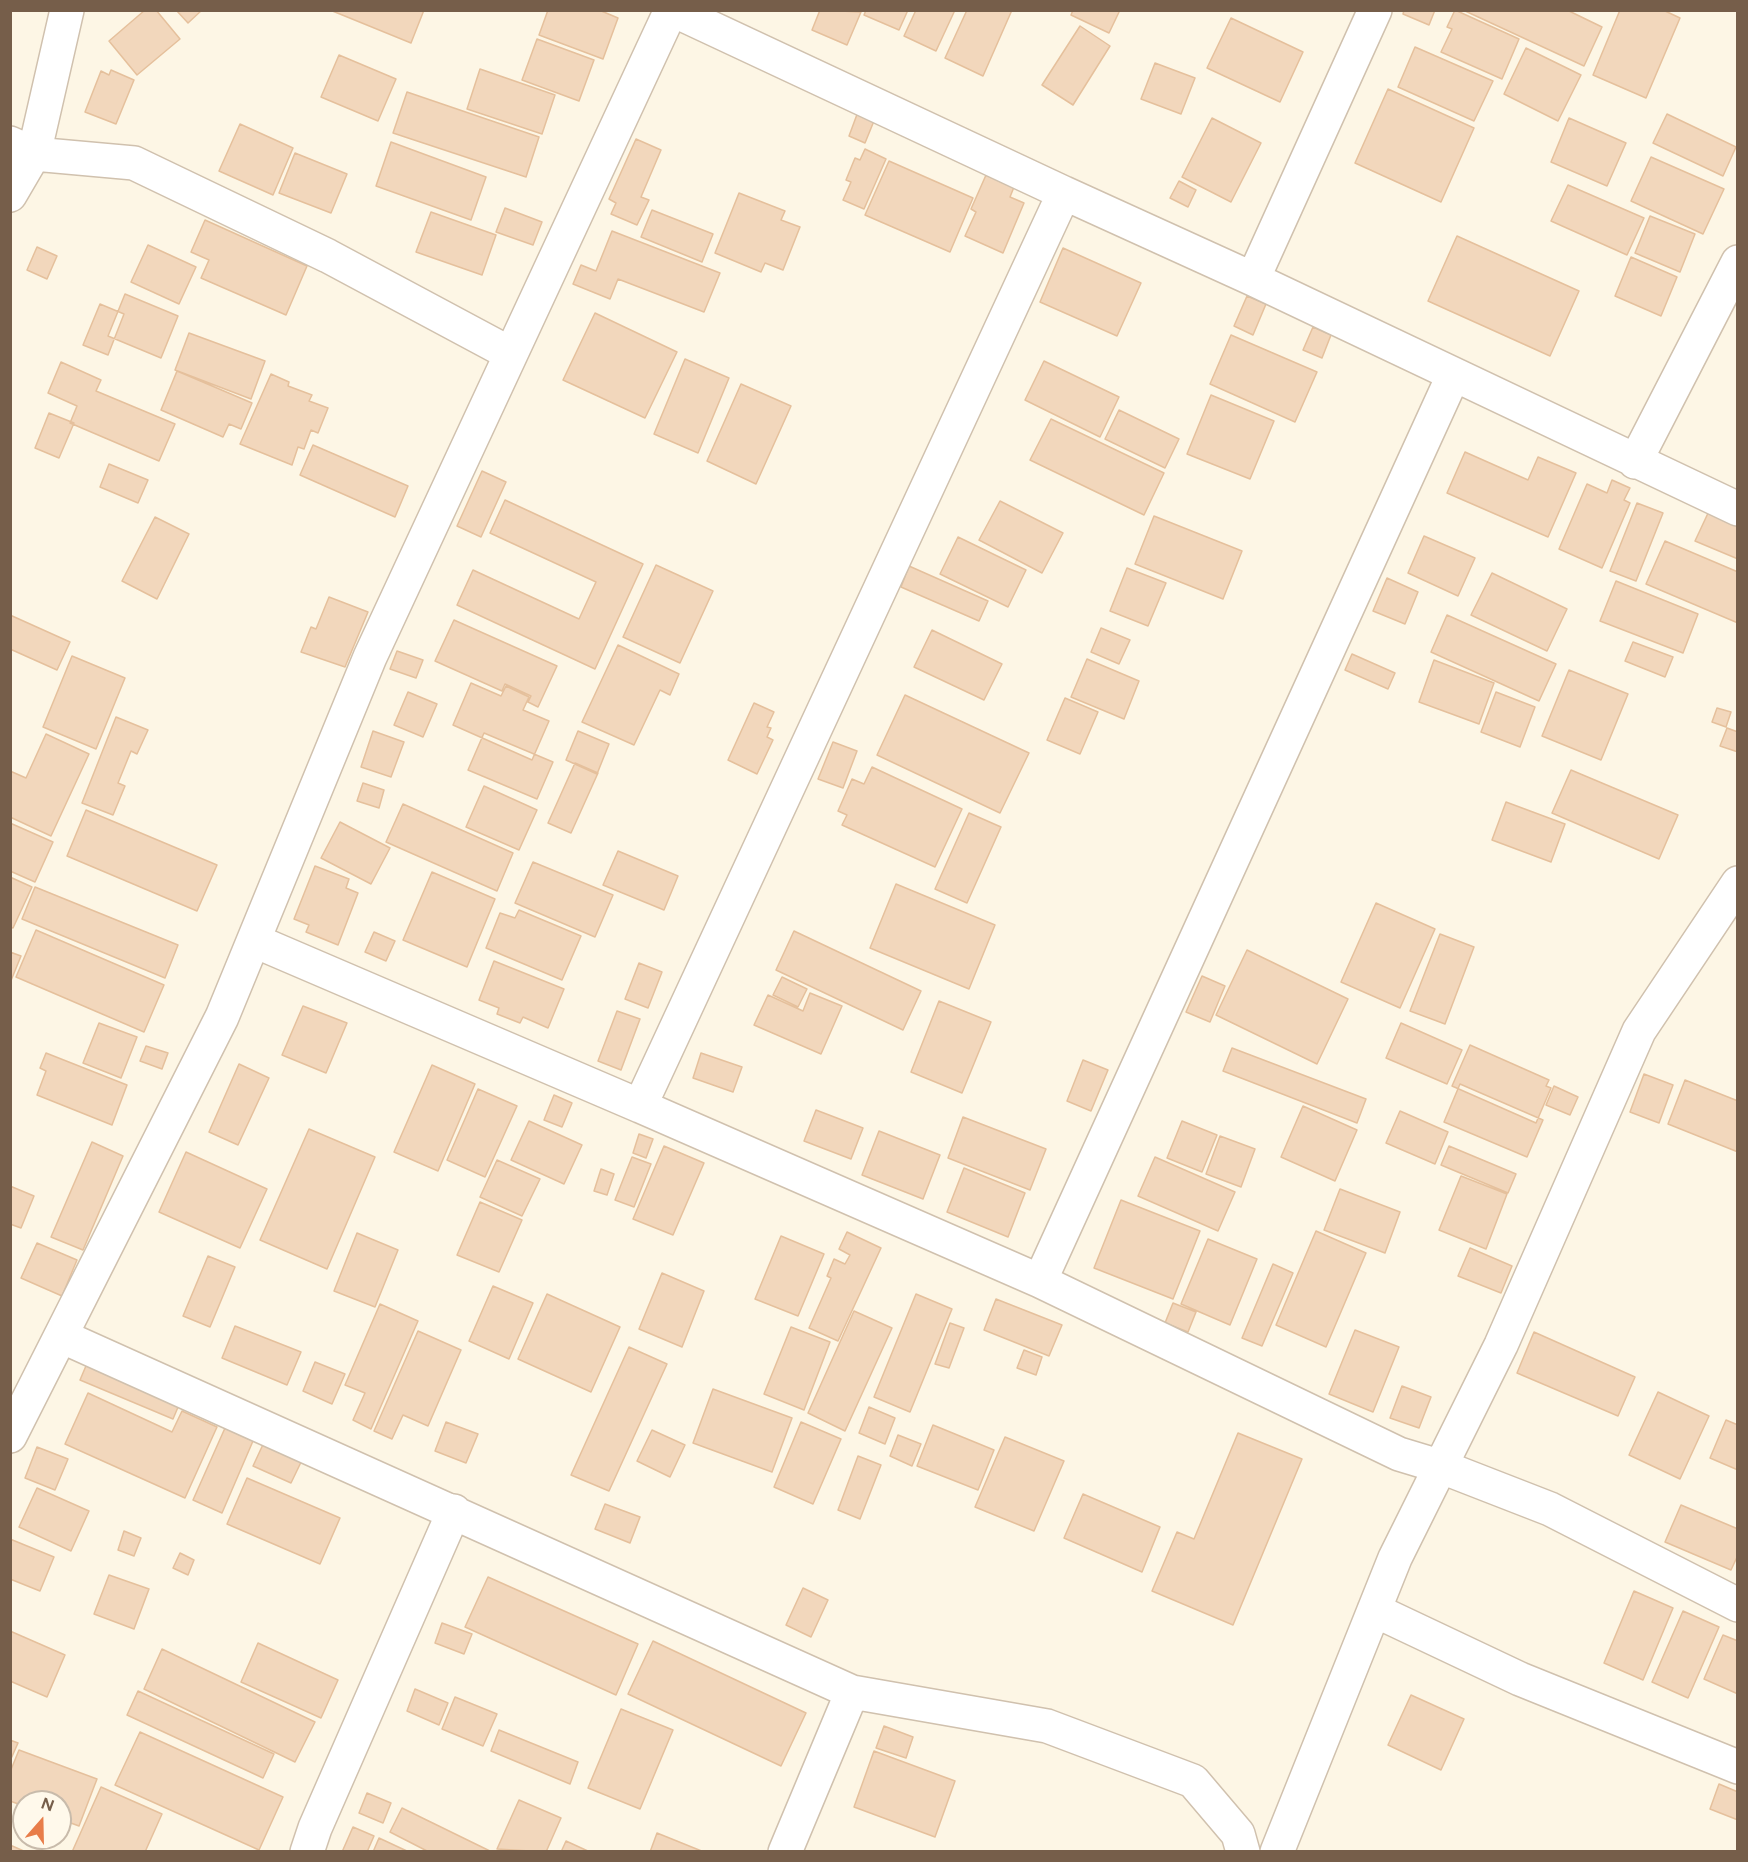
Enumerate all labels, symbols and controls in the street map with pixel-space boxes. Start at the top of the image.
north arrow [12,1790,72,1850]
text: N [39,1793,57,1816]

